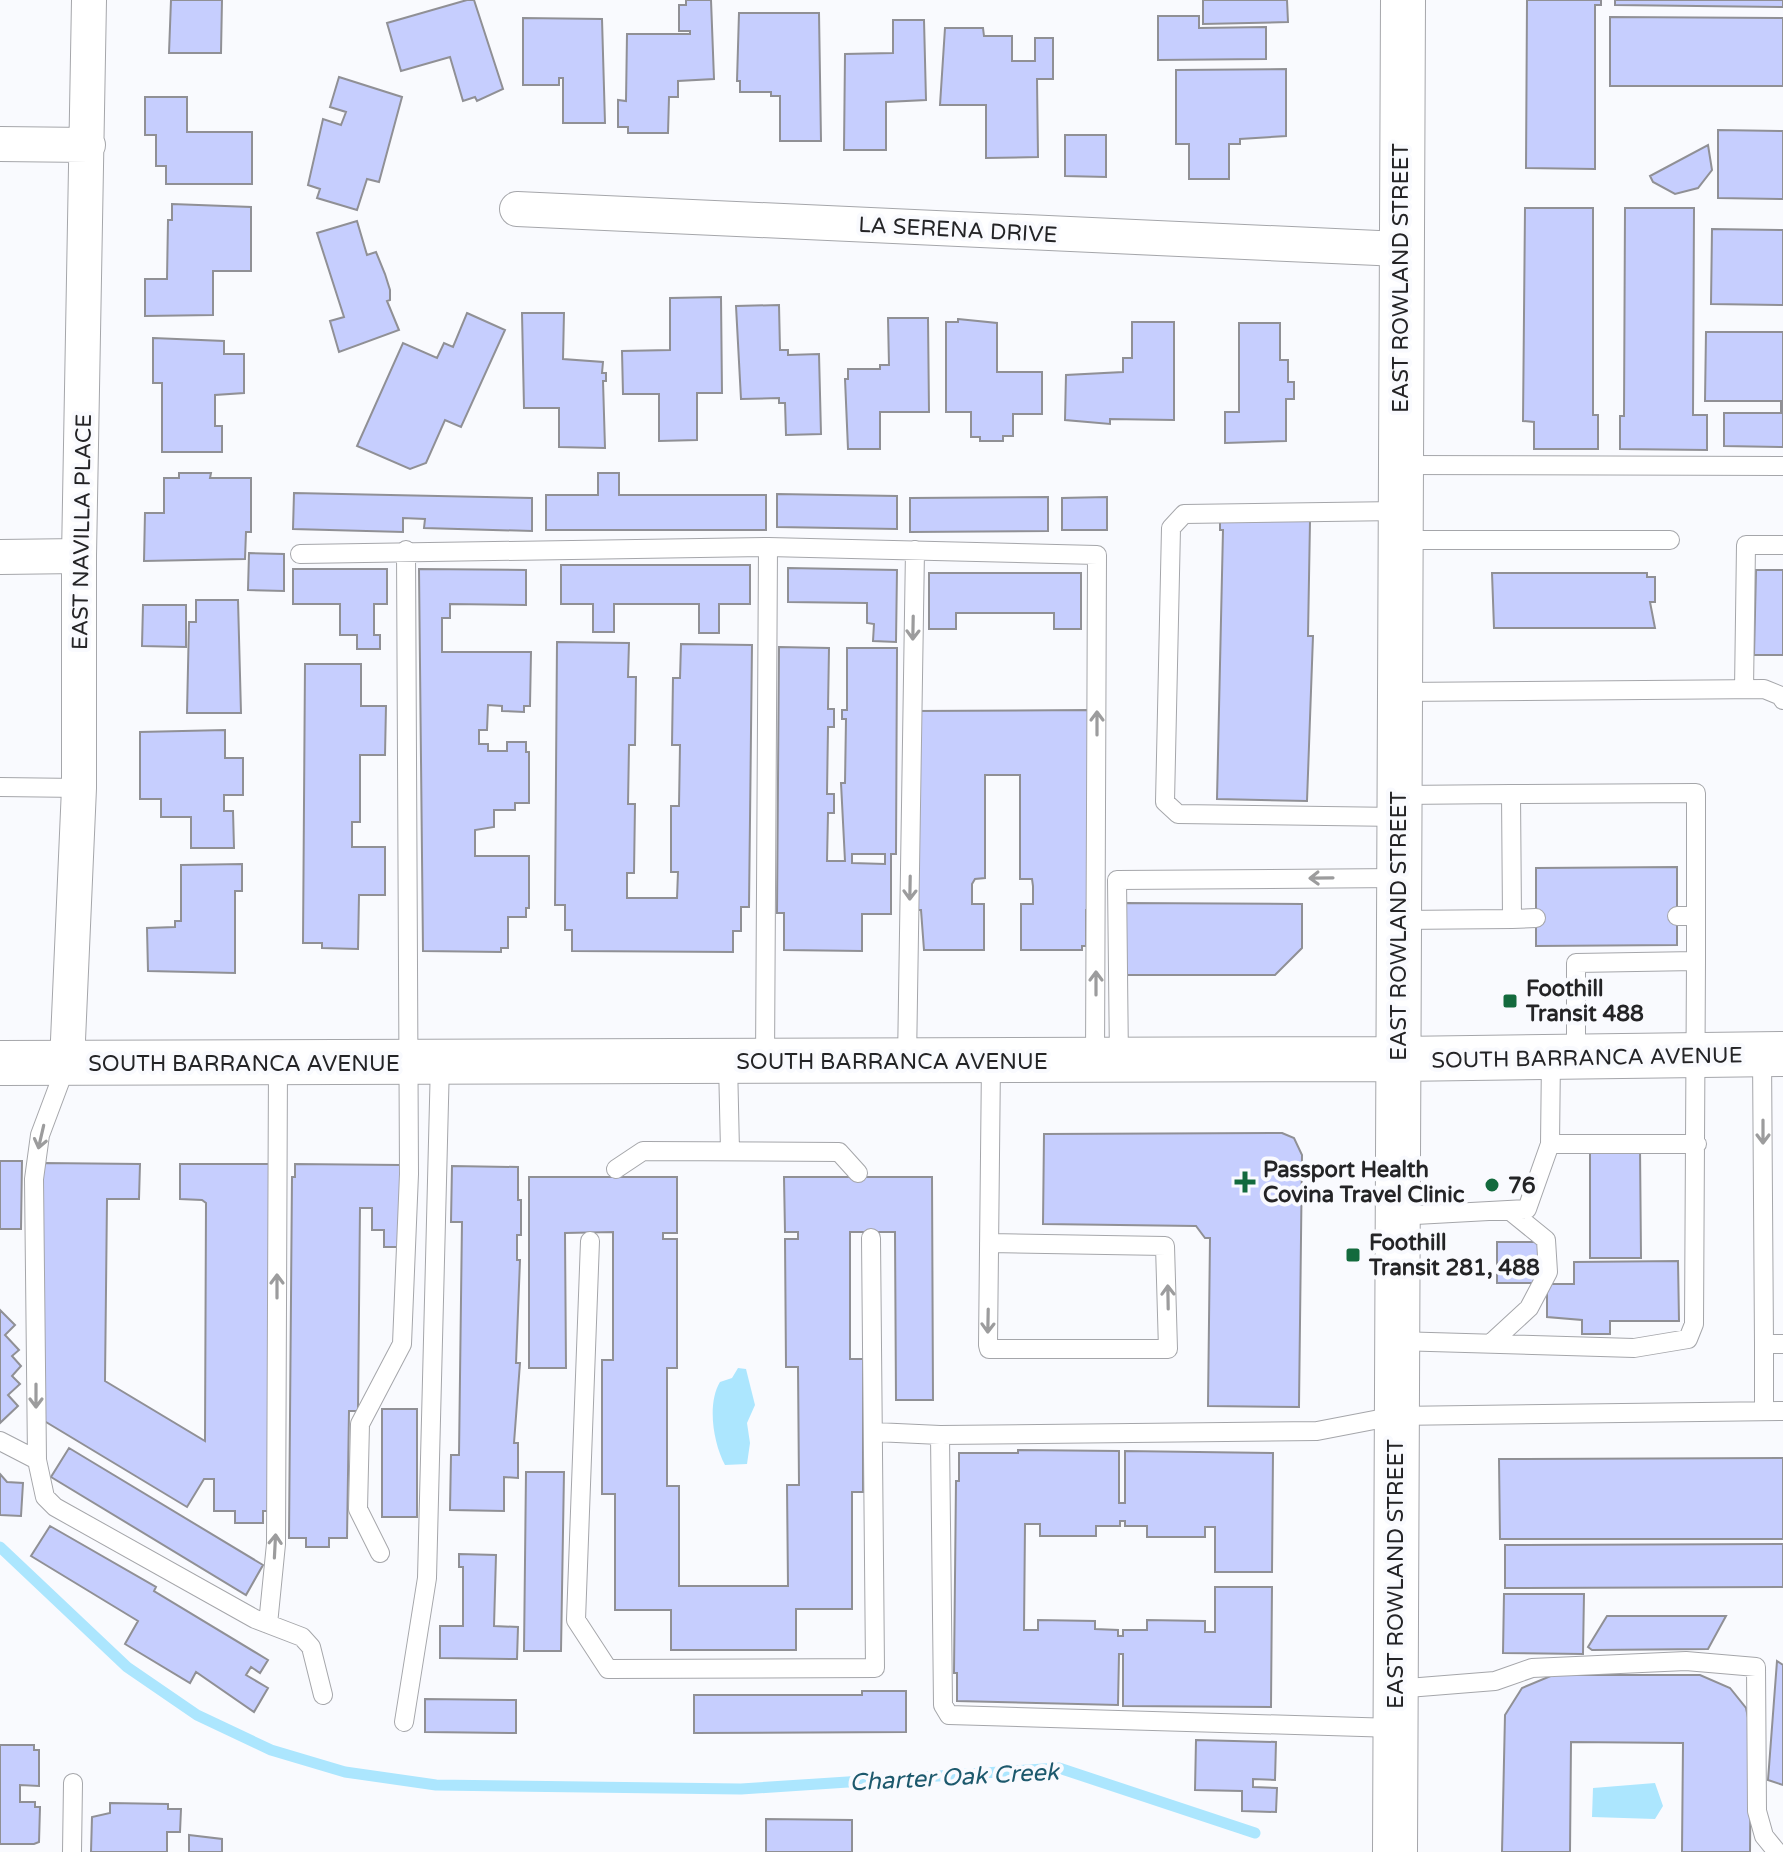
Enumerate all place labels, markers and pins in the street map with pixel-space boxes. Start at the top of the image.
place label: Foothill Transit 488 [1525,976,1644,1027]
marker: Foothill Transit 488 [1501,992,1519,1010]
place label: Passport Health Covina Travel Clinic [1263,1157,1465,1208]
marker: Passport Health Covina Travel Clinic [1234,1171,1256,1193]
place label: 76 [1508,1173,1536,1199]
marker: 76 [1483,1176,1501,1194]
place label: Foothill Transit 281, 488 [1368,1230,1540,1281]
marker: Foothill Transit 281, 488 [1344,1246,1362,1264]

